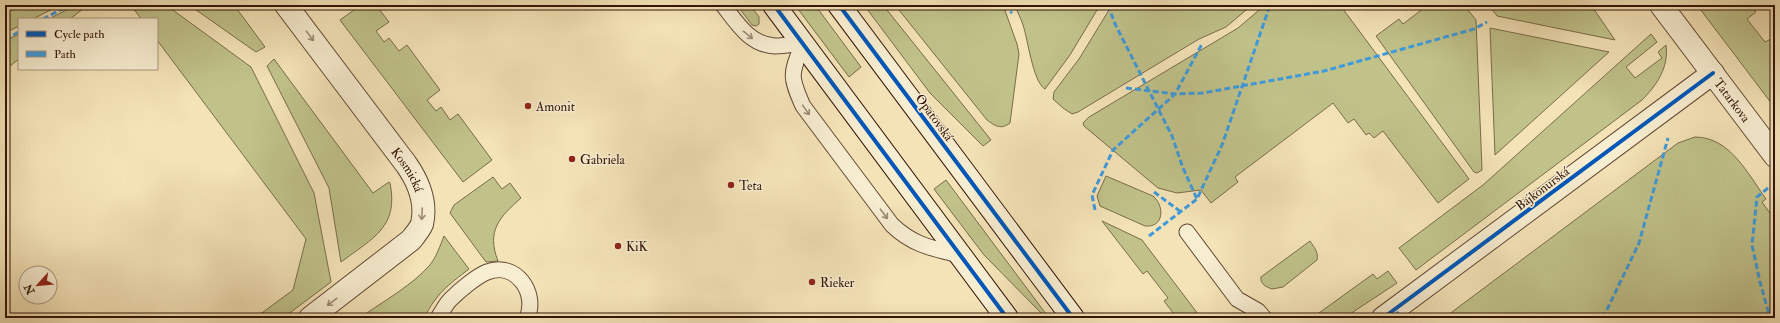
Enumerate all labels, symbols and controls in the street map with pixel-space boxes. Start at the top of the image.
legend [18,18,158,70]
text: Cycle path [54,27,105,42]
one-way arrow [743,30,754,39]
one-way arrow [305,31,314,42]
text: Path [54,47,77,62]
street label: Tatarkova [1710,75,1754,126]
street label: Opatovská [911,91,957,145]
place label: Amonit [535,99,575,115]
marker: Amonit [523,101,533,111]
one-way arrow [802,104,810,115]
street label: Kosmická [387,145,427,195]
place label: Gabriela [580,152,626,168]
marker: Gabriela [567,154,577,164]
street label: Bajkonurská [1513,163,1573,214]
place label: Teta [739,178,763,194]
marker: Teta [726,180,736,190]
one-way arrow [418,207,426,220]
one-way arrow [879,208,888,219]
place label: KiK [626,239,649,255]
marker: KiK [613,241,623,251]
north arrow [18,265,58,305]
place label: Rieker [820,275,855,291]
marker: Rieker [807,277,817,287]
text: N [21,281,38,298]
one-way arrow [326,298,337,306]

